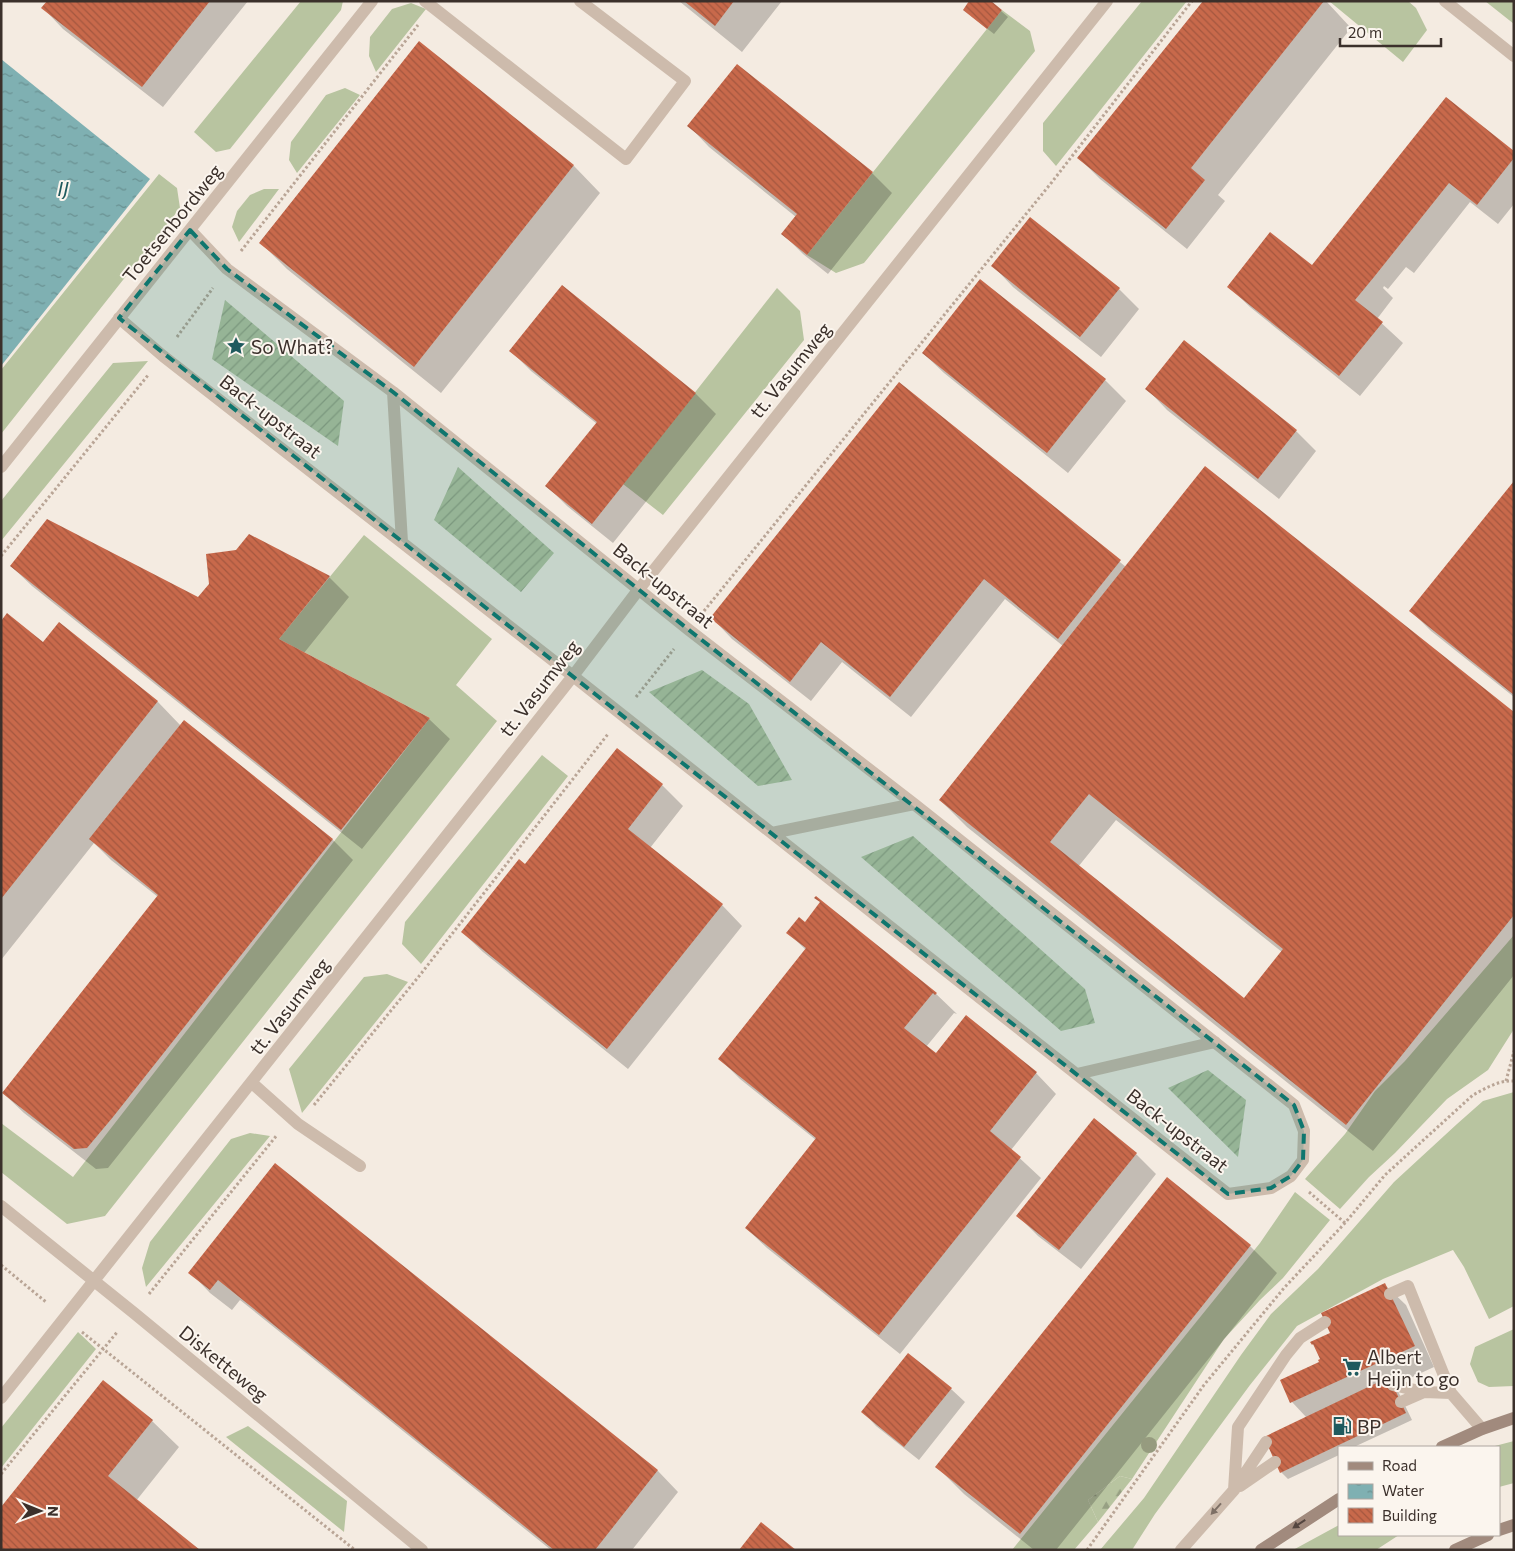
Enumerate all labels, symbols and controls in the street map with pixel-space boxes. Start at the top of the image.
scale bar [1340,15,1441,47]
text: 20 m [1348,23,1382,41]
street label: Toetsenbordweg [117,159,227,287]
water label: IJ [57,176,69,200]
street label: tt. Vasumweg [744,317,836,423]
place icon: So What? [225,335,247,357]
place label: So What? [251,335,333,358]
street label: Back-upstraat [216,369,327,463]
street label: Back-upstraat [609,537,719,633]
street label: tt. Vasumweg [494,635,584,741]
street label: tt. Vasumweg [244,953,334,1059]
street label: Back-upstraat [1123,1083,1234,1177]
street label: Disketteweg [175,1320,273,1406]
place label: Albert Heijn to go [1367,1345,1460,1390]
supermarket icon: Albert Heijn to go [1341,1356,1363,1378]
fuel station icon: BP [1331,1415,1353,1437]
place label: BP [1357,1415,1381,1438]
legend [1338,1446,1500,1536]
text: Road [1382,1456,1417,1474]
text: Water [1382,1481,1424,1499]
north arrow [15,1486,65,1536]
one-way arrow [1211,1503,1222,1516]
text: N [45,1506,62,1517]
text: Building [1382,1506,1437,1524]
one-way arrow [1292,1519,1306,1529]

